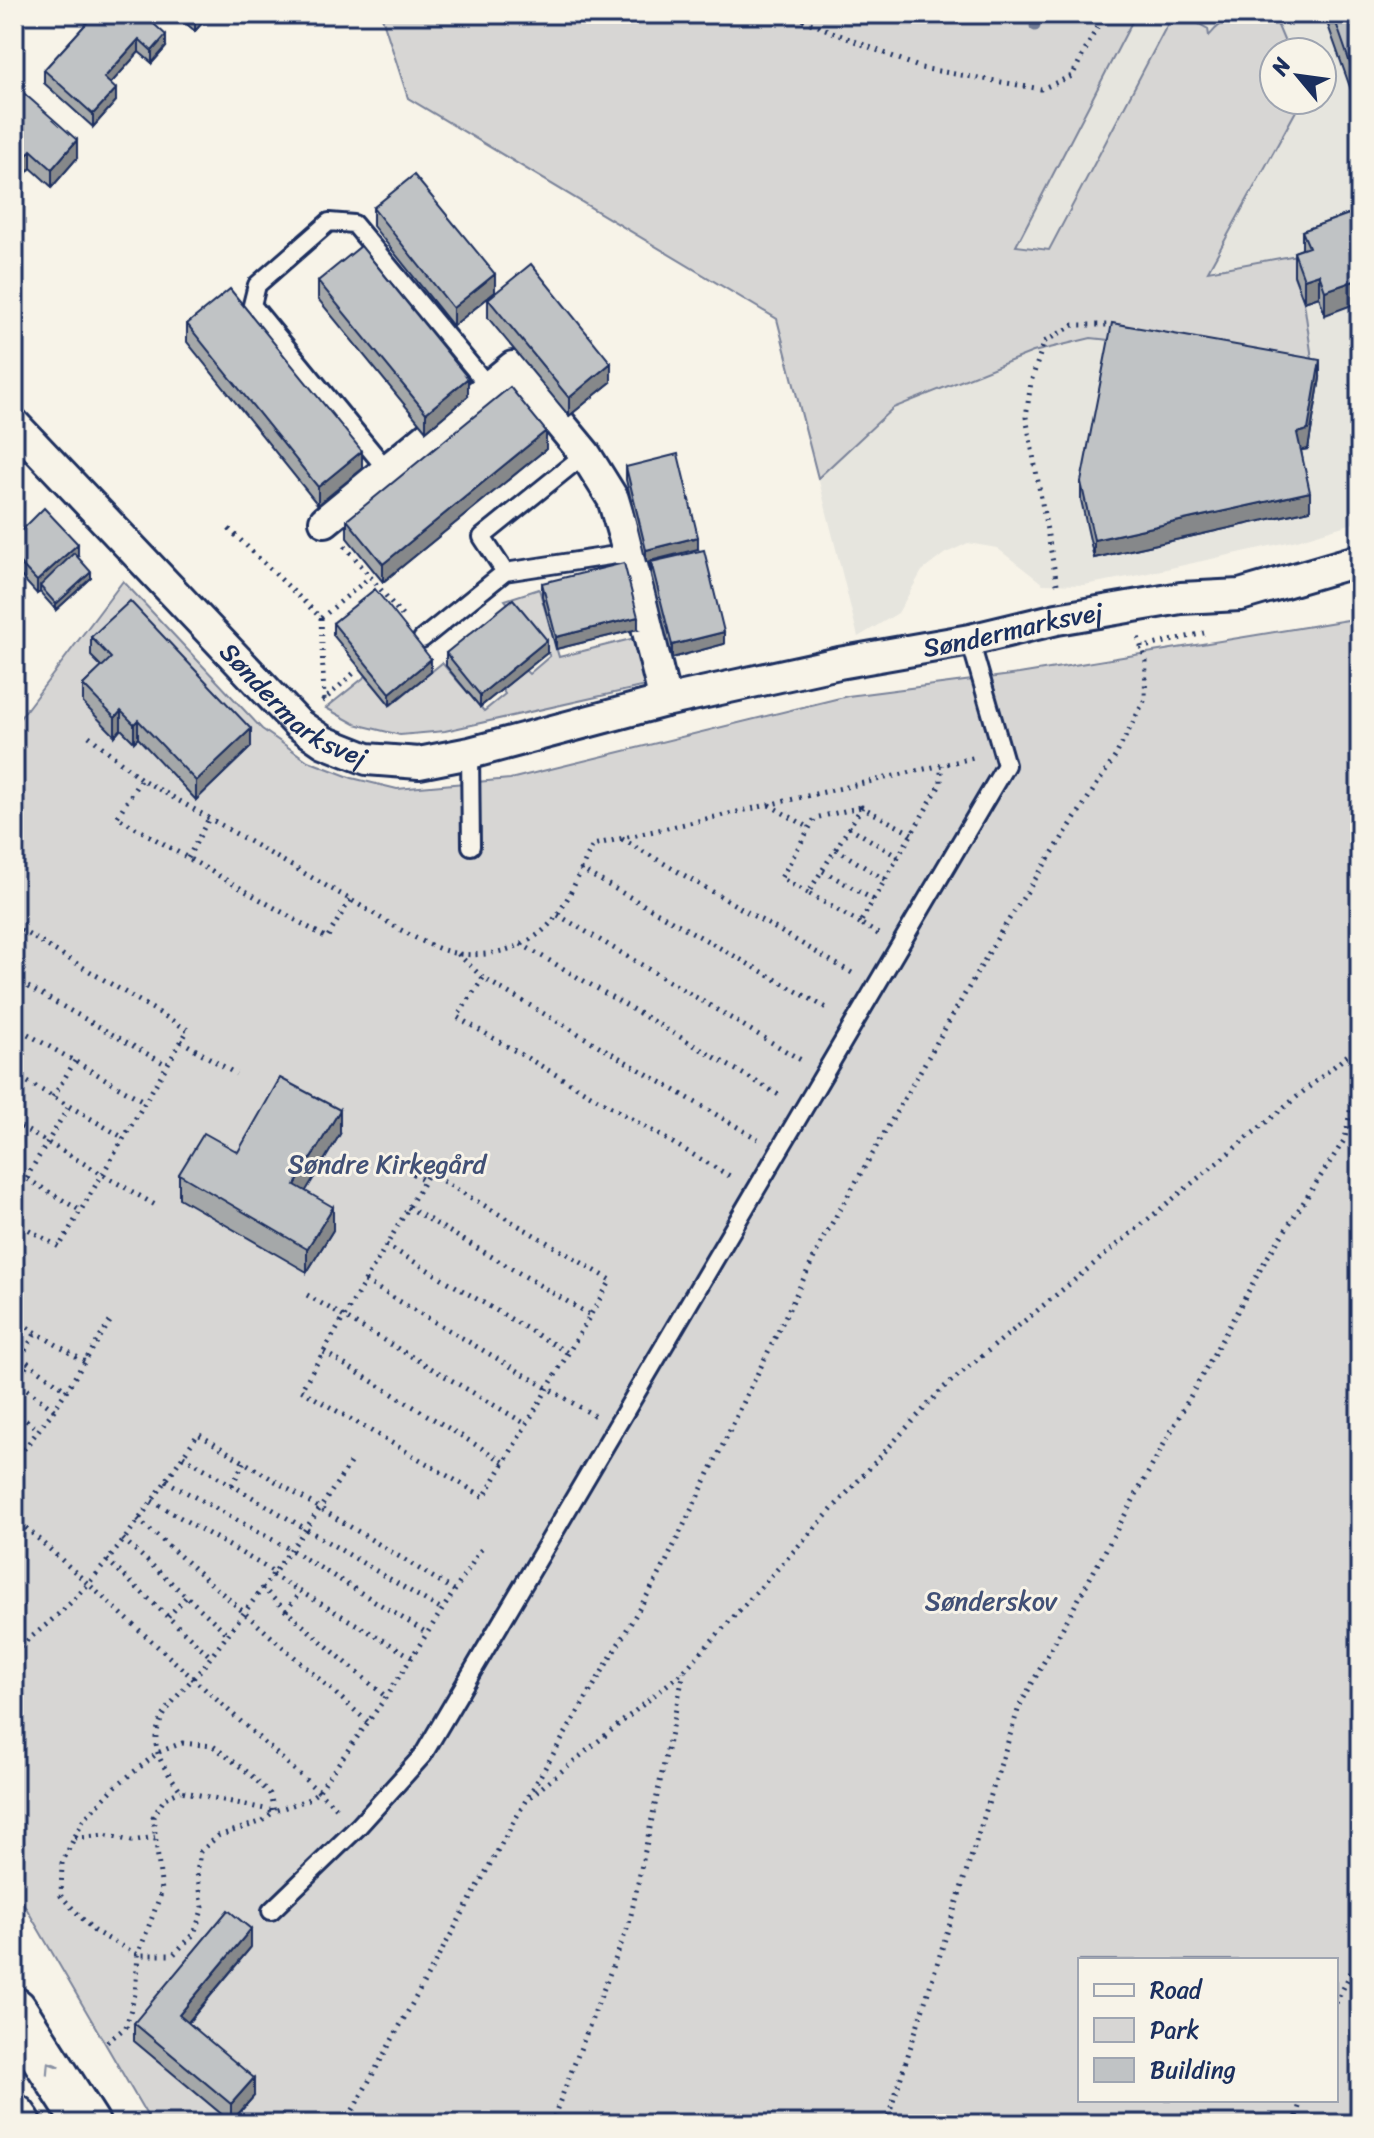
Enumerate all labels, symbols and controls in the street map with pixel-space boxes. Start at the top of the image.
north arrow [1258,36,1338,116]
text: N [1260,50,1302,84]
street label: Søndermarksvej [919,588,1108,671]
street label: Søndermarksvej [208,631,375,780]
park label: Søndre Kirkegård [288,1141,489,1187]
park label: Sønderskov [925,1578,1058,1624]
legend [1078,1958,1338,2102]
text: Road [1150,1969,1204,2011]
text: Park [1150,2009,1199,2051]
text: Building [1150,2049,1236,2091]
one-way arrow [45,2061,60,2076]

